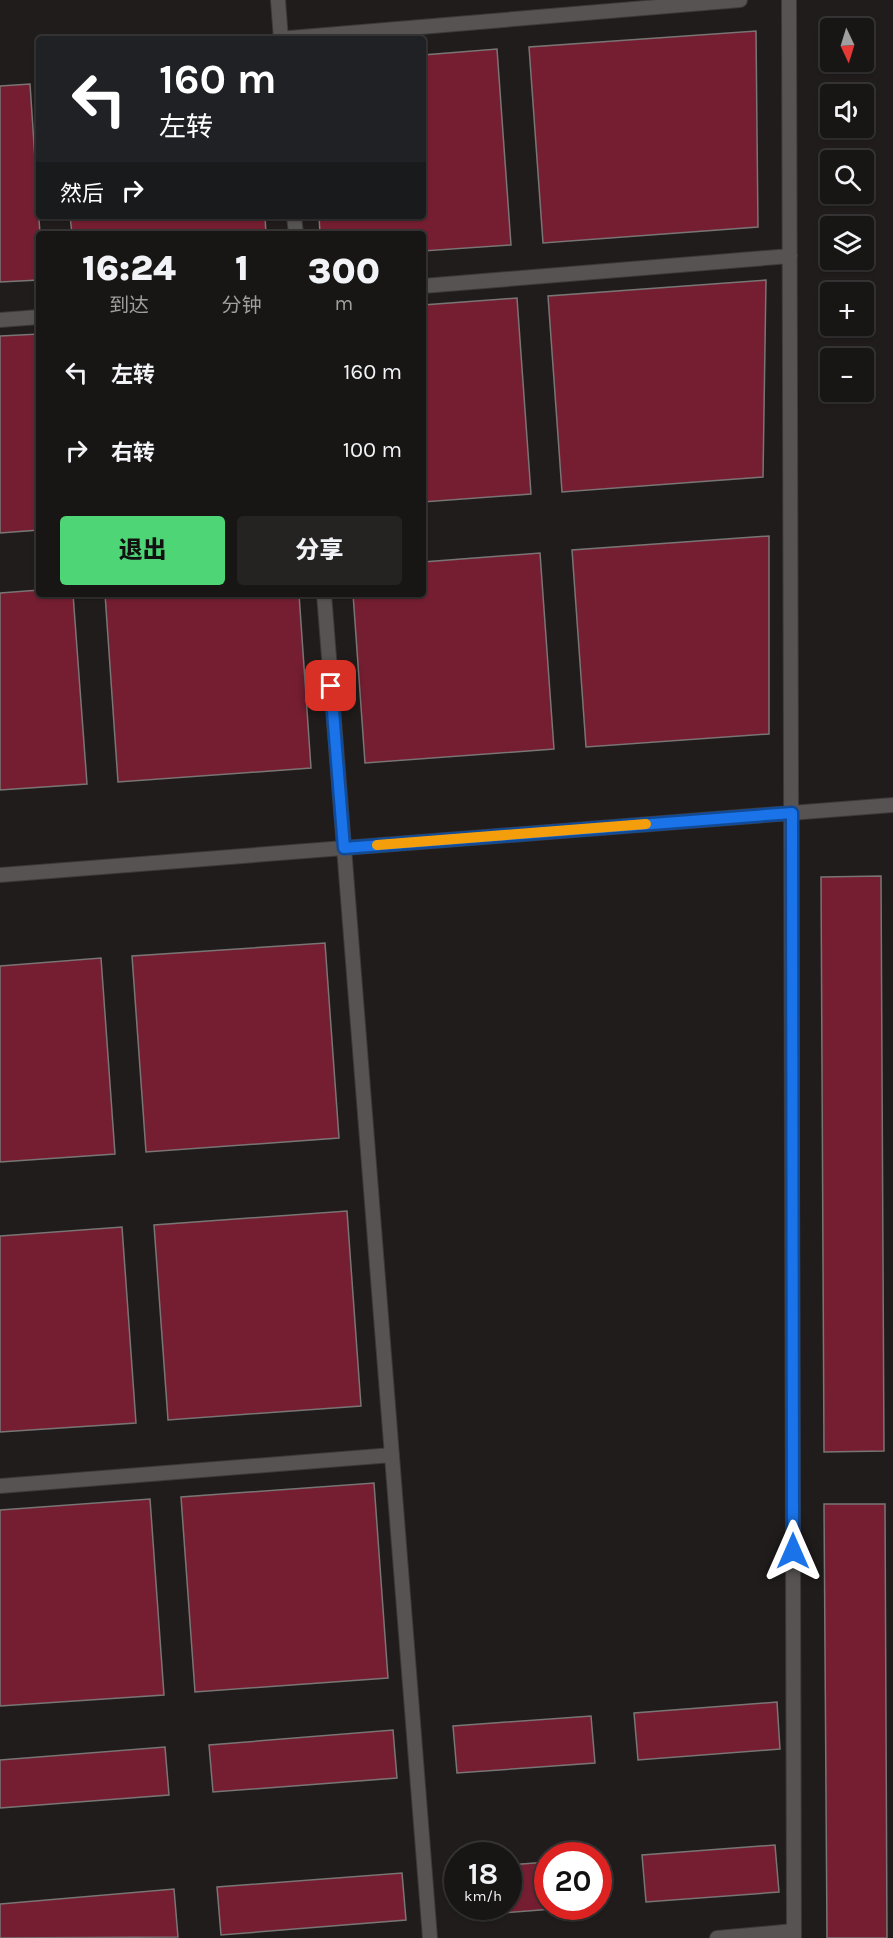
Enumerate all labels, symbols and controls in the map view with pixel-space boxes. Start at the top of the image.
north arrow [820,18,874,72]
map controls [820,18,874,402]
text: 160 m [159,54,277,104]
icon: left [60,60,138,138]
button: sound [820,84,874,138]
text: 左转 [159,111,213,143]
button: search [820,150,874,204]
icon: right [116,174,149,207]
text: 然后 [60,181,104,207]
button: layers [820,216,874,270]
text: 16:24 [82,247,176,289]
text: 1 [235,247,249,289]
text: 300 [308,250,380,292]
button: + [820,282,874,336]
text: m [335,292,353,315]
text: 到达 [109,294,149,317]
text: 分钟 [222,294,262,317]
button: − [820,348,874,402]
icon: left [60,356,93,389]
text: 160 m [343,359,402,385]
text: 左转 [111,362,155,388]
icon: right [60,434,93,467]
text: 100 m [343,437,402,463]
text: 右转 [111,440,155,466]
button: 退出 [60,516,225,585]
button: 分享 [237,516,402,585]
pin [305,660,356,711]
icon: arrive [314,669,347,702]
position arrow [761,1519,825,1583]
speed limit sign: 20 [534,1842,612,1920]
text: 18 [468,1856,498,1892]
text: km/h [464,1887,502,1905]

